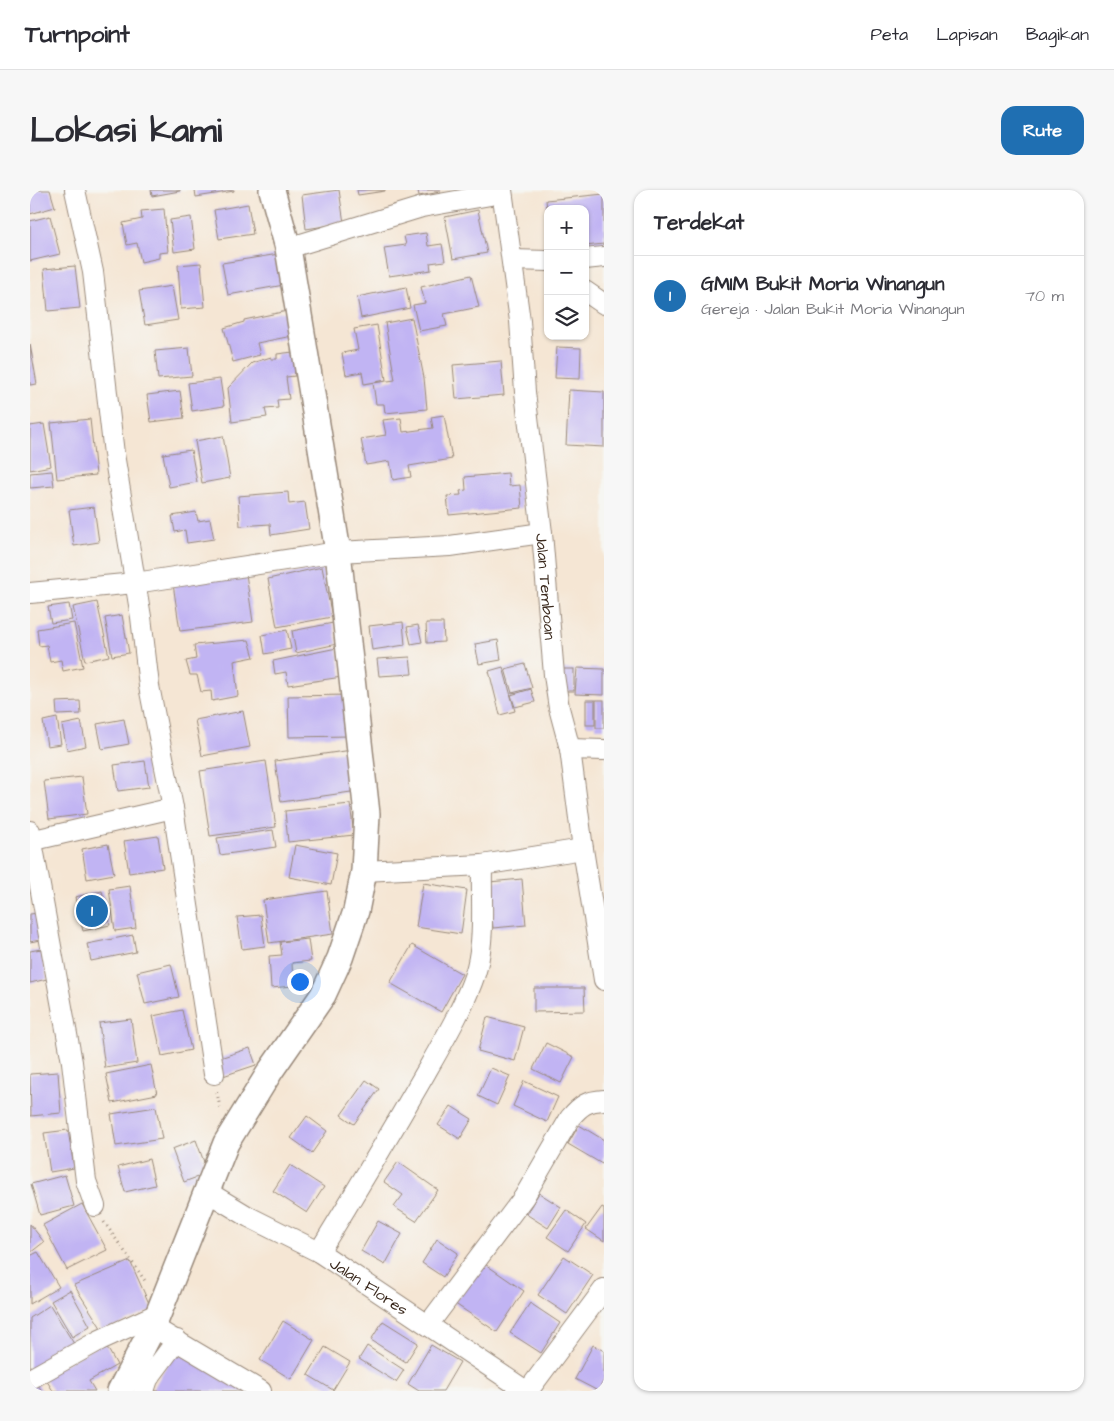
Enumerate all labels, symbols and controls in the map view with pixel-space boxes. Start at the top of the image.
text: Turnpoint [25,18,130,52]
text: Peta [871,22,908,47]
text: Lapisan [936,22,998,47]
text: Bagikan [1026,22,1089,47]
text: Lokasi kami [30,106,222,155]
button: Rute [1001,106,1084,155]
map controls [544,205,589,340]
button: + [544,205,589,250]
text: Terdekat [654,208,744,237]
button: − [544,250,589,295]
text: GMIM Bukit Moria Winangun [701,271,944,298]
text: 1 [669,285,671,307]
text: 70 m [1025,285,1064,307]
button: layers [544,295,589,340]
text: Gereja · Jalan Bukit Moria Winangun [701,298,965,320]
street label: Jalan Temboan [530,532,561,641]
pin: 1 [76,892,108,930]
your location [287,969,313,995]
street label: Jalan Flores [325,1252,412,1321]

